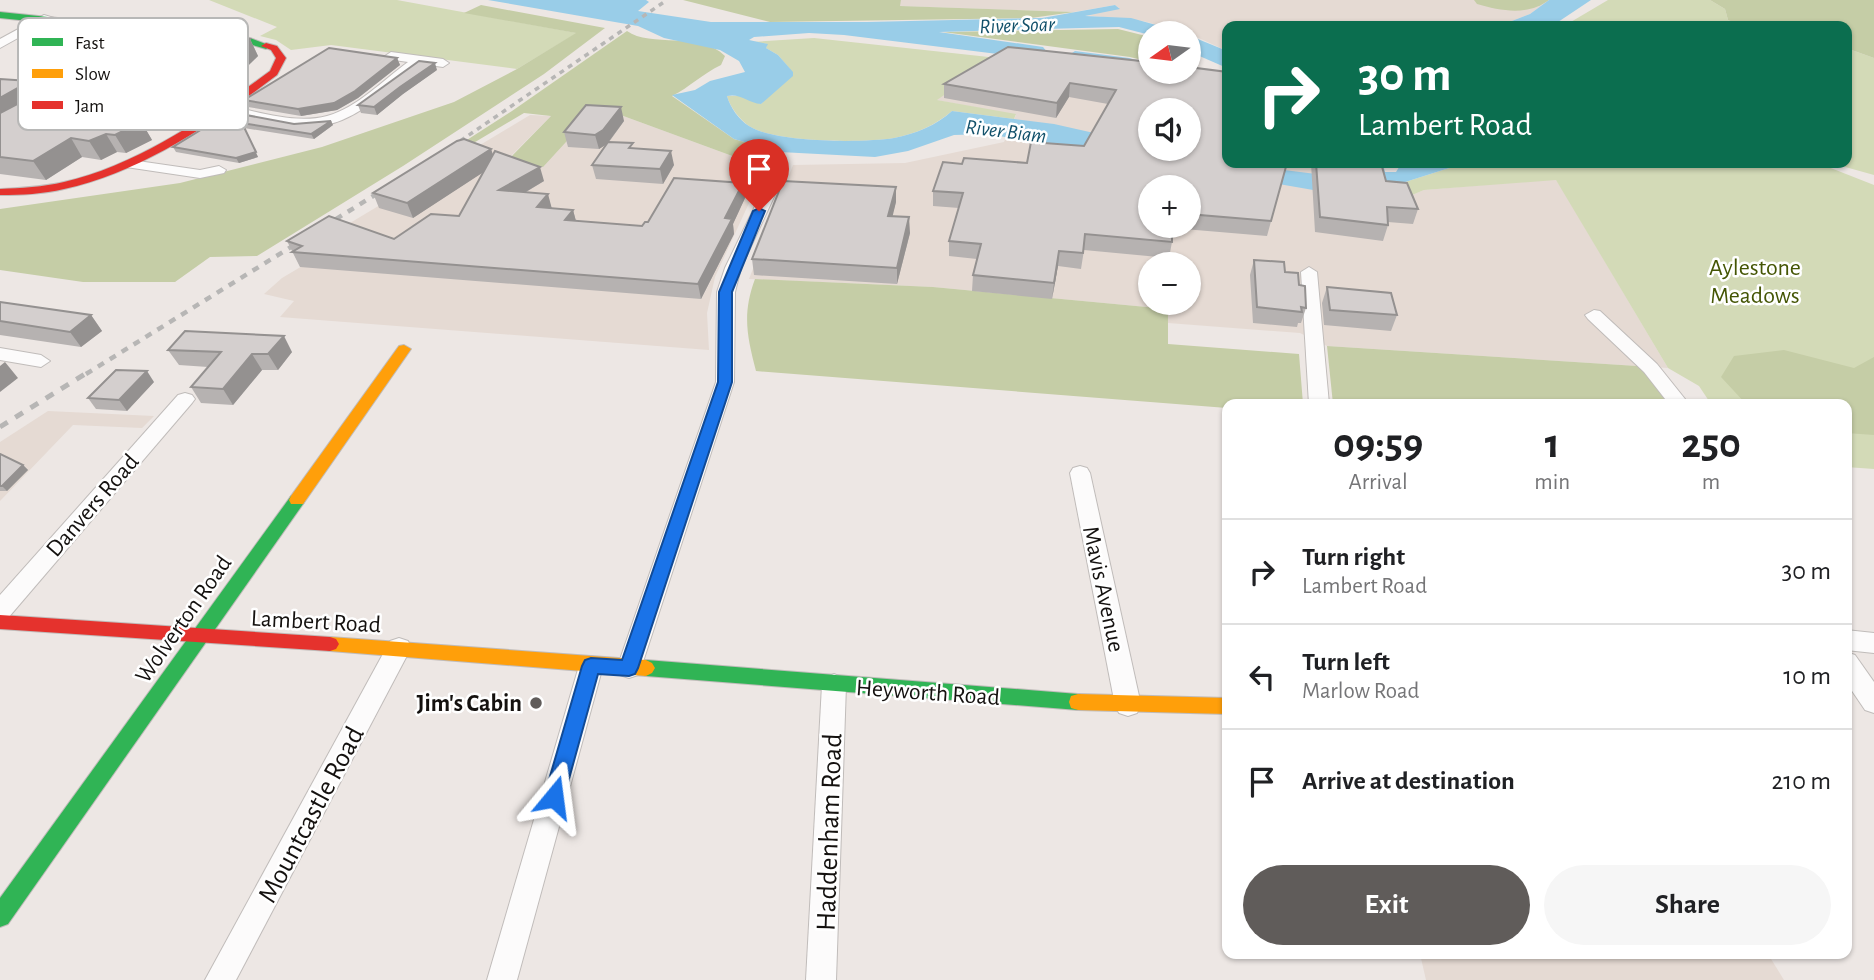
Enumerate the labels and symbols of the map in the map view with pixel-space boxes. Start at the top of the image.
water label: River Soar [979,14,1056,37]
legend [18,18,248,130]
north arrow [1138,21,1200,84]
text: Fast [75,34,105,53]
text: Slow [75,65,111,84]
text: Jam [75,97,104,116]
water label: River Biam [964,116,1048,147]
pin [729,139,789,211]
park label: Aylestone Meadows [1709,256,1801,308]
street label: Danvers Road [42,450,144,562]
street label: Mavis Avenue [1078,524,1128,654]
street label: Wolverton Road [131,551,237,688]
street label: Lambert Road [250,607,382,637]
street label: Heyworth Road [855,676,1001,710]
place label: Jim's Cabin [416,692,522,716]
marker: Jim's Cabin [528,695,544,711]
street label: Mountcastle Road [254,722,370,908]
street label: Haddenham Road [813,733,847,931]
position arrow [517,760,591,834]

